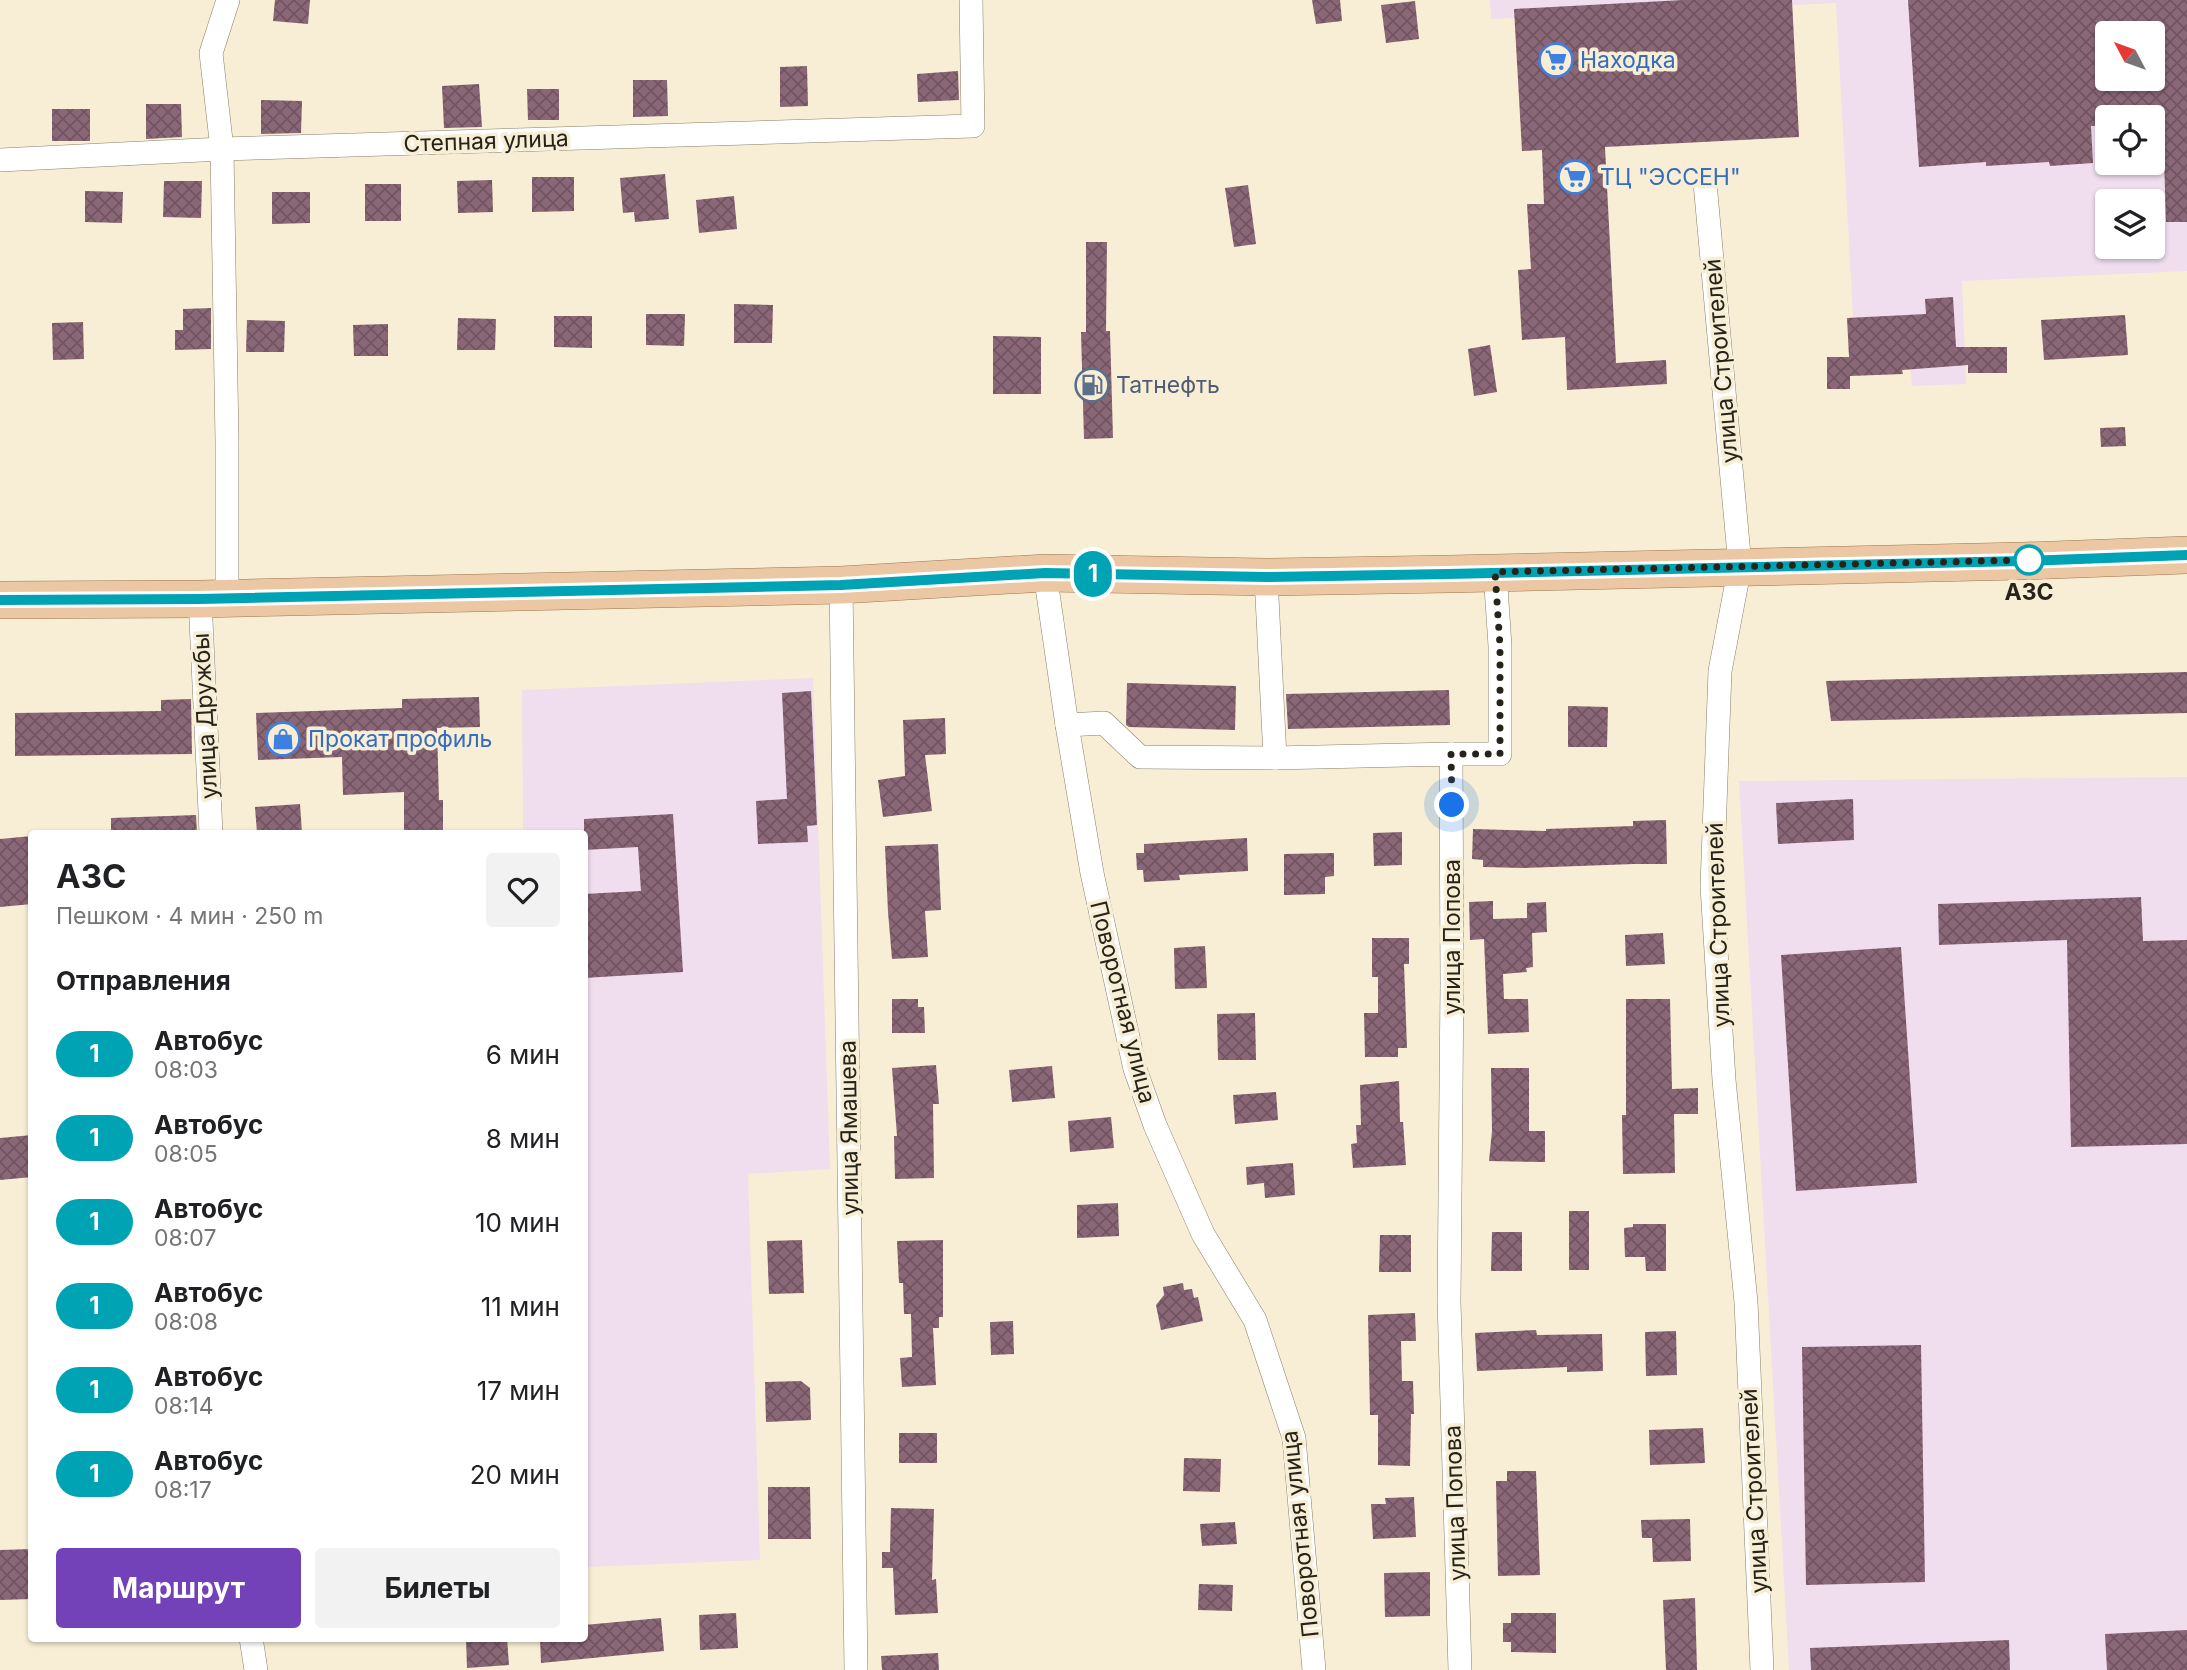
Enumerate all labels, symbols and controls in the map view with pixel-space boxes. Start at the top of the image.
north arrow [2095,21,2165,91]
map controls [2095,21,2165,259]
supermarket icon: Находка [1537,41,1575,79]
place label: Находка [1580,46,1676,74]
button: locate [2095,105,2165,175]
street label: Степная улица [403,124,569,158]
supermarket icon: ТЦ "ЭССЕН" [1556,158,1594,196]
place label: ТЦ "ЭССЕН" [1600,163,1741,191]
button: layers [2095,189,2165,259]
street label: улица Строителей [1698,258,1744,464]
fuel station icon: Татнефть [1073,366,1111,404]
place label: Татнефть [1116,371,1220,399]
marker: АЗС [2014,545,2044,575]
line badge: 1 [1070,551,1116,597]
text: 1 [1088,559,1098,588]
place label: АЗС [2004,578,2054,606]
street label: улица Дружбы [187,632,223,800]
shop icon: Прокат профиль [264,720,302,758]
place label: Прокат профиль [308,725,492,753]
your location [1434,787,1469,822]
street label: улица Строителей [1700,822,1736,1028]
button: heart [486,853,560,927]
text: АЗС [56,856,126,896]
street label: улица Попова [1438,859,1466,1015]
street label: Поворотная улица [1084,898,1162,1106]
text: Пешком · 4 мин · 250 m [56,902,323,930]
text: Отправления [56,965,231,996]
text: Автобус [154,1025,263,1056]
text: 1 [89,1039,100,1068]
text: 6 мин [486,1039,560,1070]
street label: улица Ямашева [833,1040,865,1216]
text: 08:03 [154,1056,218,1084]
text: Автобус [154,1109,263,1140]
text: 1 [89,1123,100,1152]
text: 8 мин [486,1123,560,1154]
text: 08:05 [154,1140,218,1168]
text: Автобус [154,1193,263,1224]
text: 1 [89,1207,100,1236]
text: 10 мин [475,1207,560,1238]
text: 08:07 [154,1224,216,1252]
text: Автобус [154,1277,263,1308]
text: 1 [89,1291,100,1320]
text: 11 мин [481,1291,560,1322]
text: 08:08 [154,1308,218,1336]
text: Автобус [154,1361,263,1392]
text: 1 [89,1375,100,1404]
text: 17 мин [477,1375,560,1406]
street label: улица Строителей [1735,1388,1773,1594]
text: 08:14 [154,1392,214,1420]
street label: улица Попова [1438,1425,1472,1581]
street label: Поворотная улица [1275,1429,1325,1639]
text: Автобус [154,1445,263,1476]
text: 1 [89,1459,100,1488]
text: 20 мин [470,1459,560,1490]
text: 08:17 [154,1476,212,1504]
button: Маршрут [56,1548,301,1628]
button: Билеты [315,1548,560,1628]

